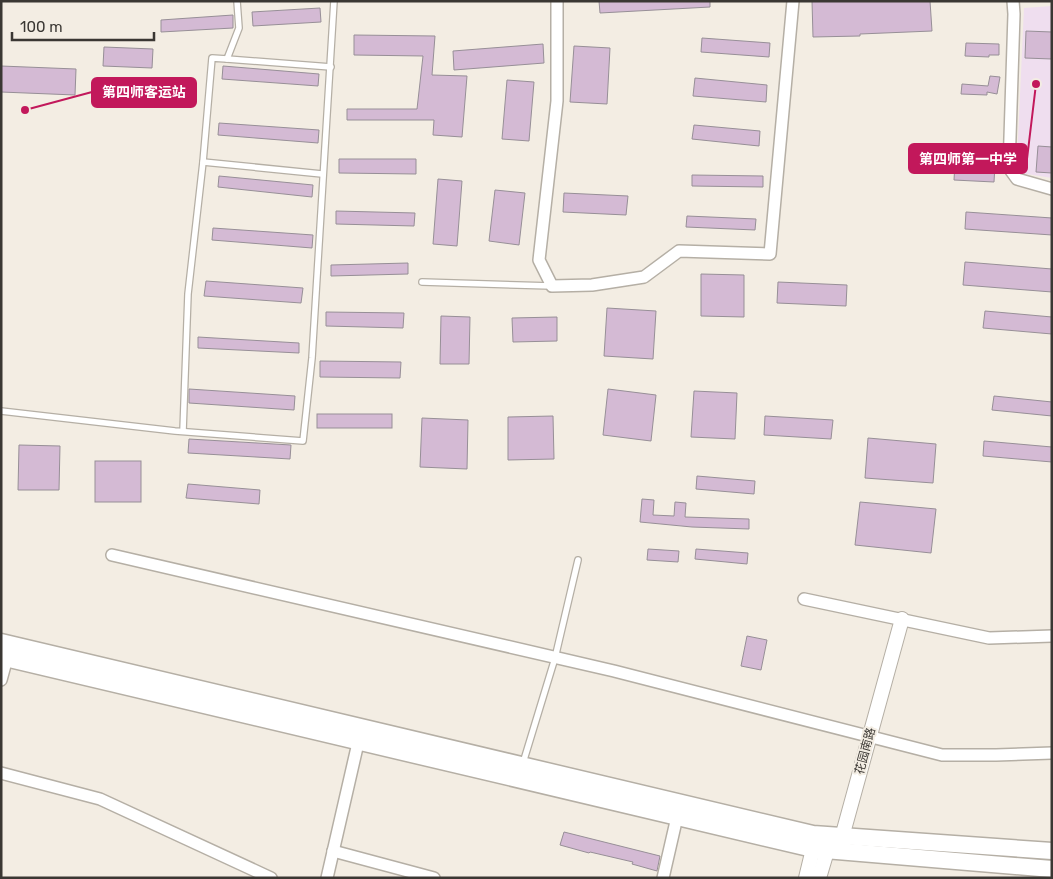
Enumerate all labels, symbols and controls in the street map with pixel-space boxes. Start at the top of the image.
scale bar [12,10,155,42]
text: 100 m [20,18,62,36]
callout: 第四师客运站 [92,78,196,107]
text: 第四师客运站 [102,84,186,101]
callout: 第四师第一中学 [909,144,1027,173]
text: 第四师第一中学 [919,151,1017,168]
street label: 花园南路 [852,726,878,776]

